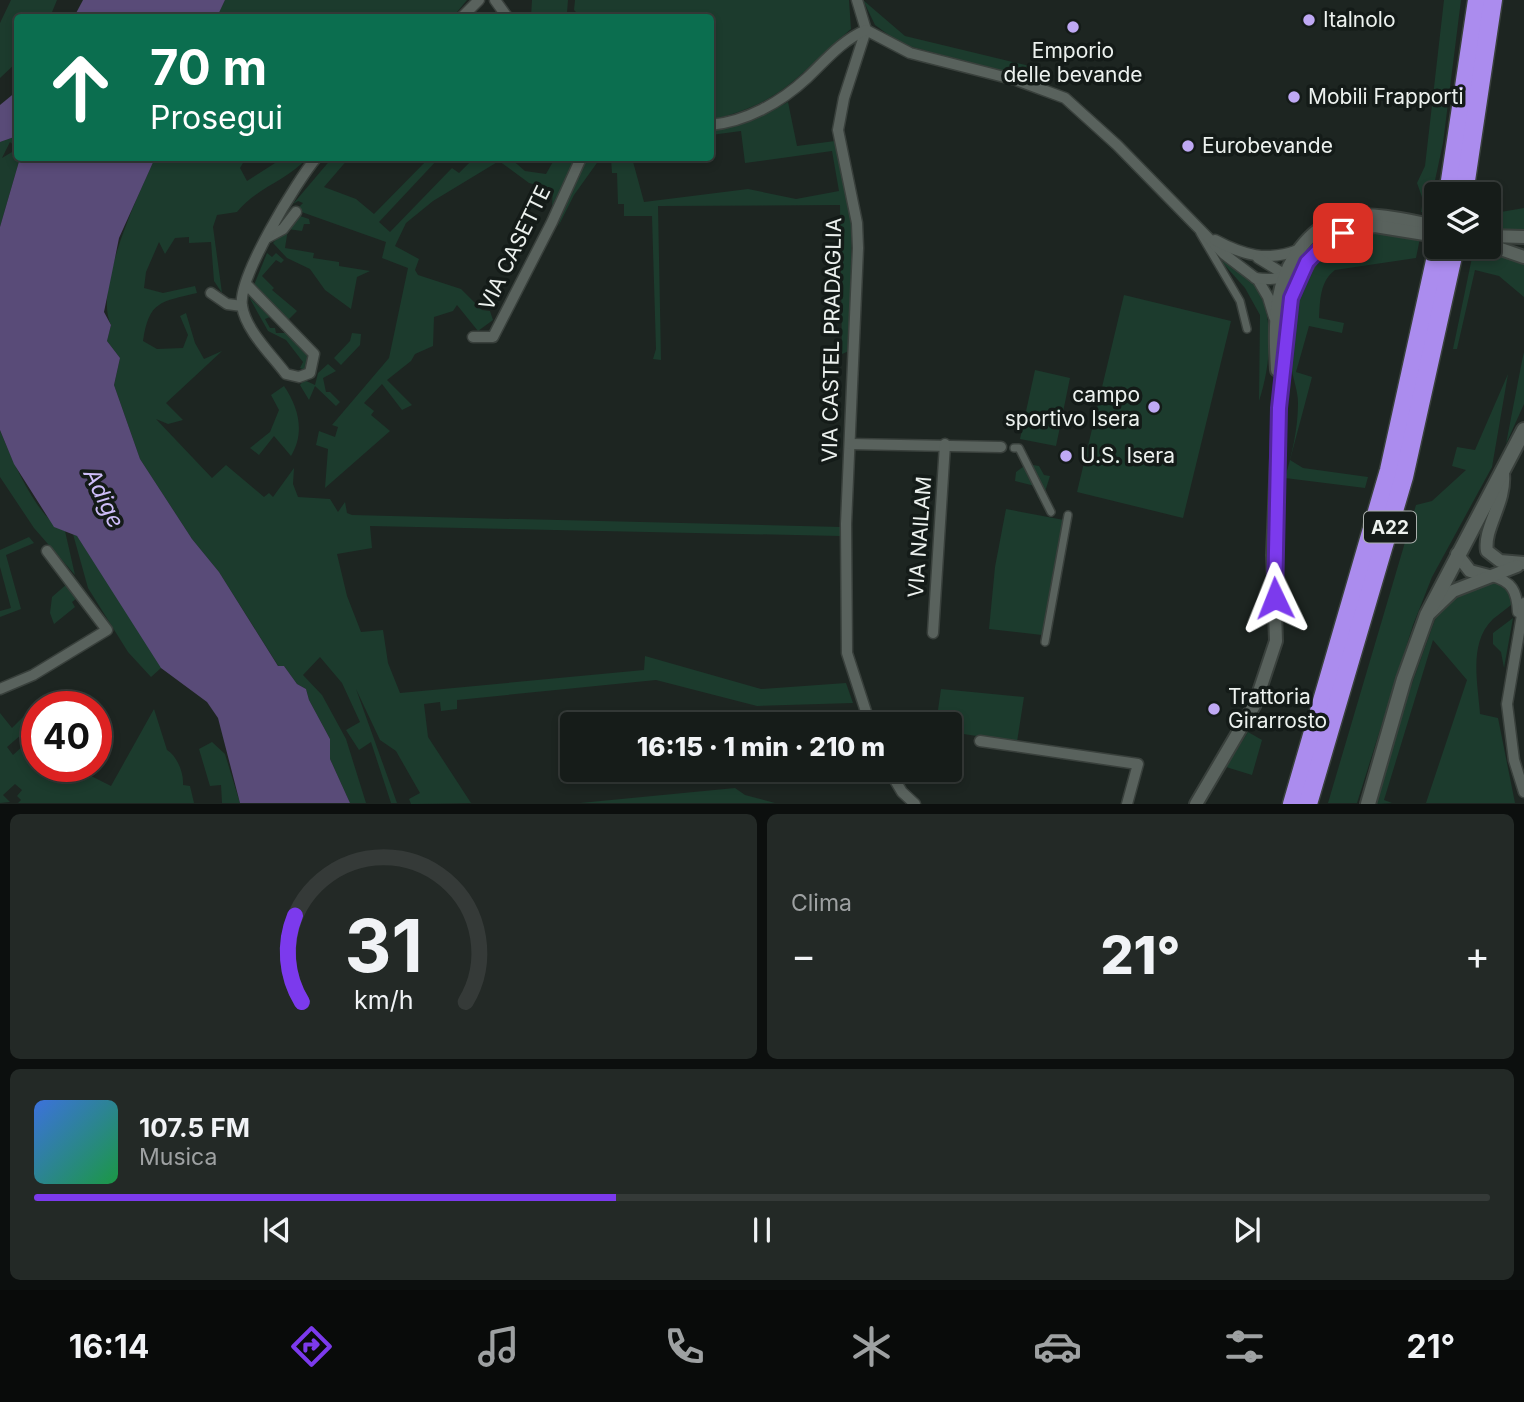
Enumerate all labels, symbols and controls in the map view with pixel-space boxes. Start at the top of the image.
place label: Italnolo [1323,7,1395,32]
marker: Italnolo [1301,12,1317,28]
marker: Emporio delle bevande [1065,19,1081,35]
text: 70 m [150,38,267,97]
place label: Emporio delle bevande [1003,38,1143,87]
icon: ahead [35,42,126,133]
place label: Mobili Frapporti [1308,84,1464,109]
marker: Mobili Frapporti [1286,89,1302,105]
text: Prosegui [150,98,283,137]
place label: Eurobevande [1202,133,1333,158]
marker: Eurobevande [1180,138,1196,154]
street label: VIA CASETTE [474,181,556,314]
map controls [1424,182,1501,259]
button: layers [1424,182,1501,259]
pin [1313,203,1373,263]
icon: arrive [1324,214,1362,252]
street label: VIA CASTEL PRADAGLIA [817,217,846,463]
place label: campo sportivo Isera [1005,382,1140,431]
marker: campo sportivo Isera [1146,399,1162,415]
place label: U.S. Isera [1080,443,1175,468]
marker: U.S. Isera [1058,448,1074,464]
water label: Adige [77,463,130,532]
street label: VIA NAILAM [903,475,936,599]
road number: A22 [1364,512,1416,542]
position arrow [1238,561,1312,635]
place label: Trattoria Girarrosto [1228,684,1327,733]
speed limit sign: 40 [21,691,112,782]
marker: Trattoria Girarrosto [1206,701,1222,717]
text: 16:15 · 1 min · 210 m [637,731,885,762]
text: Clima [791,889,852,917]
text: 31 [344,902,423,991]
text: 21° [1100,924,1181,987]
text: − [791,932,816,978]
text: + [1465,932,1490,978]
text: km/h [354,985,413,1015]
text: 107.5 FM [139,1112,250,1143]
text: Musica [139,1143,217,1171]
icon: previous [258,1211,296,1249]
icon: pause [743,1211,781,1249]
icon: next [1228,1211,1266,1249]
icon: directions [287,1322,336,1371]
icon: music [474,1322,523,1371]
icon: phone [660,1322,709,1371]
icon: climate [847,1322,896,1371]
icon: car [1033,1322,1082,1371]
icon: filters [1220,1322,1269,1371]
text: 16:14 [69,1327,149,1366]
text: 21° [1407,1327,1455,1366]

